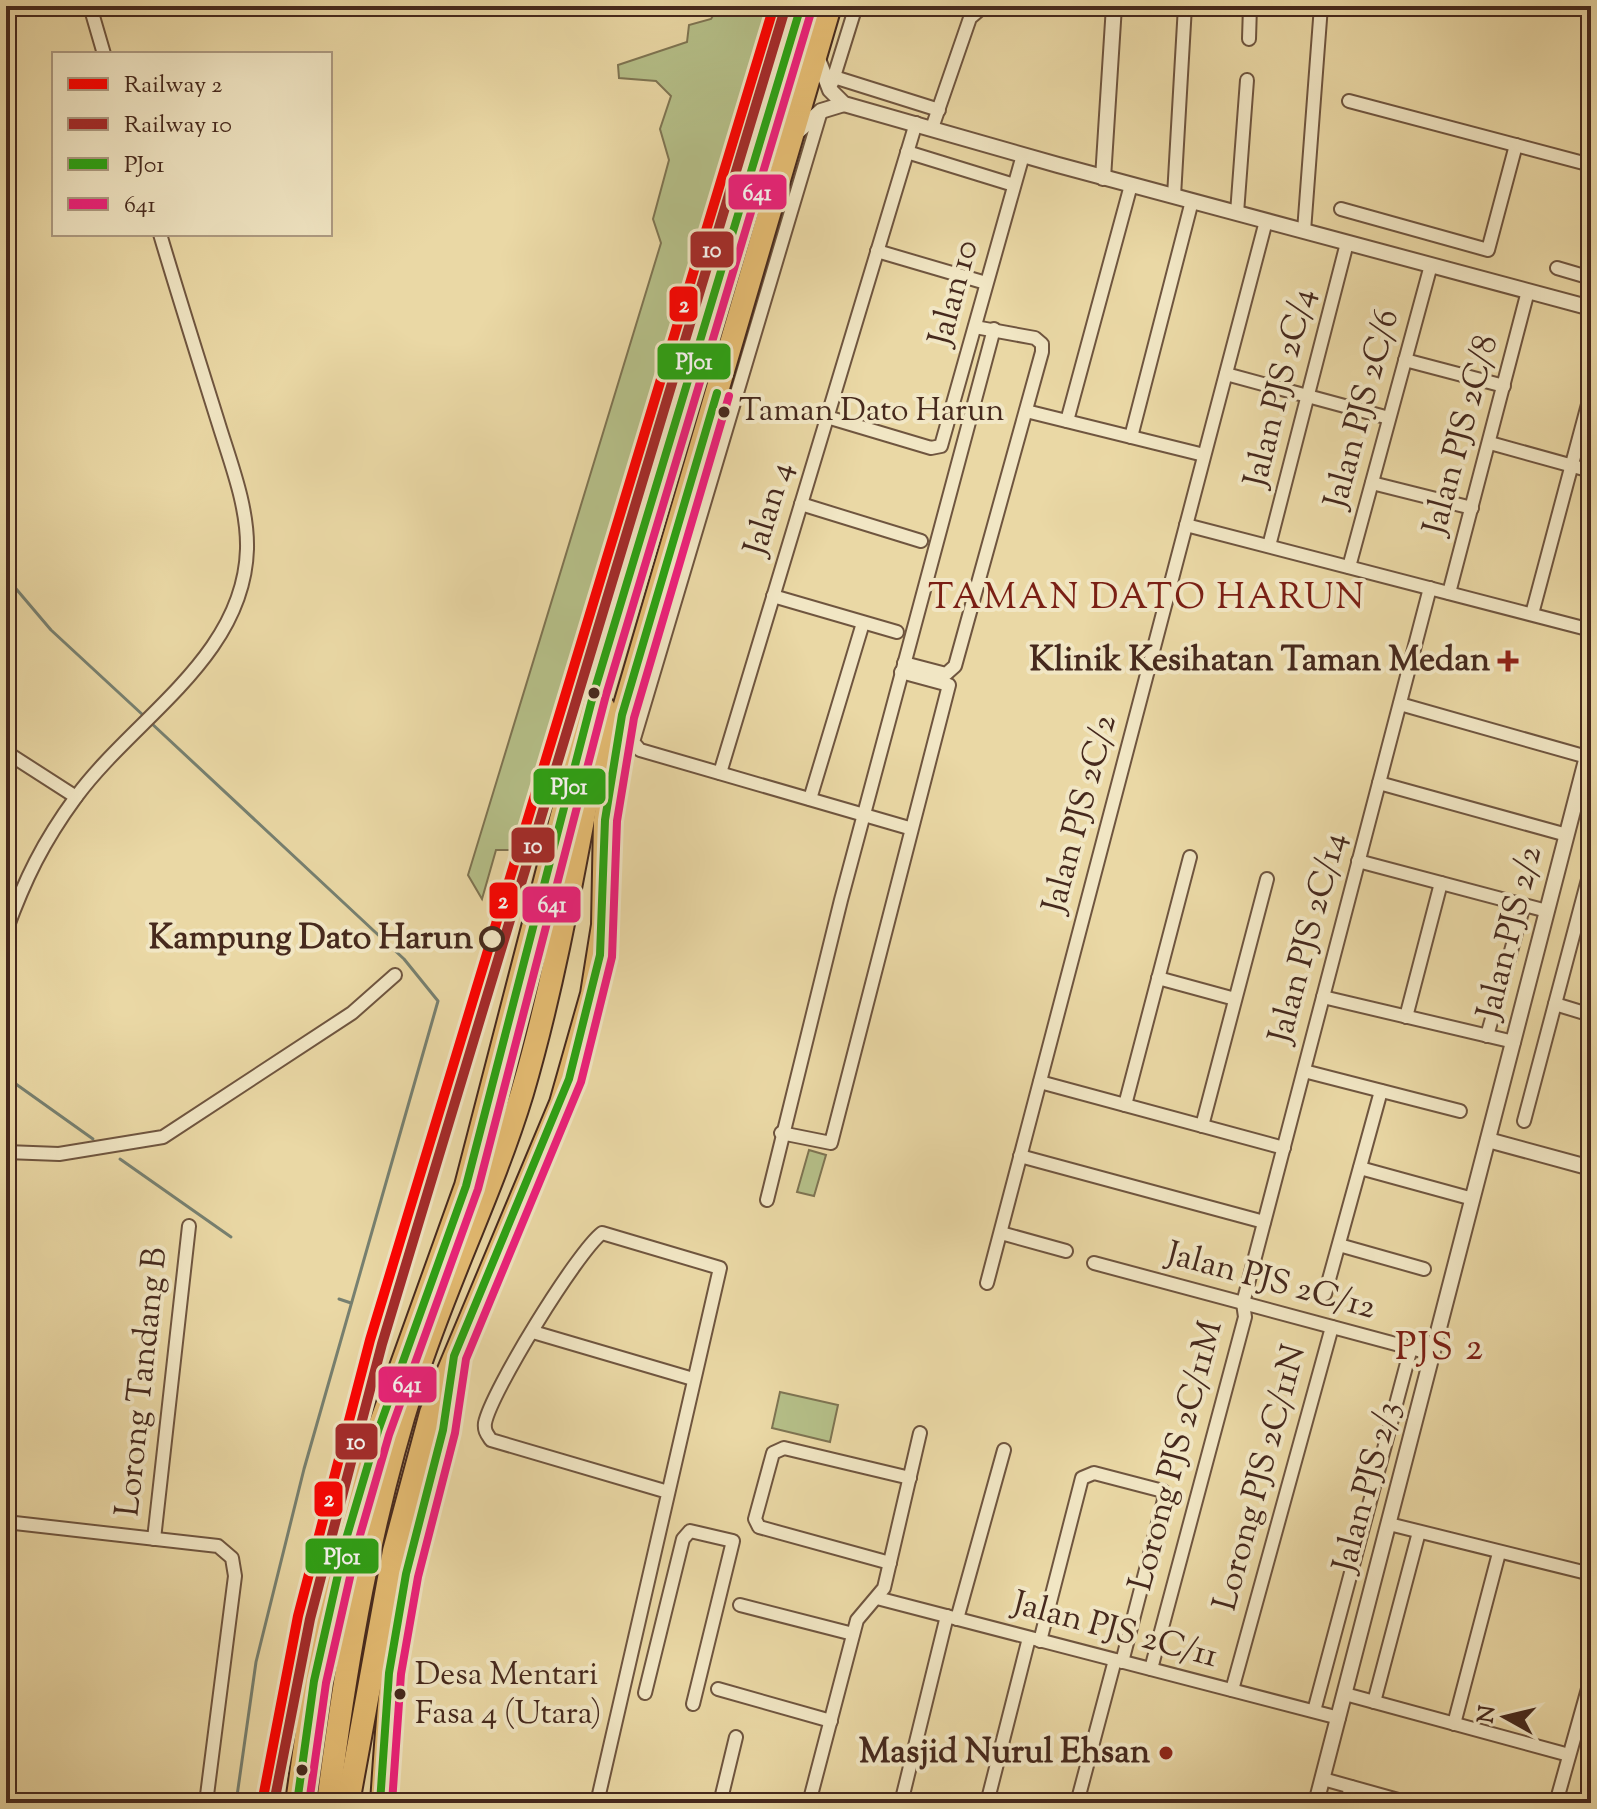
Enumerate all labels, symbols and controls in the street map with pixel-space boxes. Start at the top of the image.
legend [52,52,332,236]
text: Railway 2 [124,69,223,103]
text: Railway 10 [124,109,232,143]
text: PJ01 [124,149,164,183]
line badge: 641 [727,173,788,211]
text: 641 [742,179,772,211]
text: 641 [124,189,156,223]
line badge: 10 [689,230,735,269]
street label: Jalan 10 [917,235,993,353]
text: 10 [703,236,722,268]
street label: Jalan PJS 2C/4 [1232,284,1329,494]
line badge: 2 [668,285,699,323]
text: 2 [679,291,690,323]
street label: Jalan PJS 2C/6 [1312,304,1413,516]
street label: Jalan PJS 2C/8 [1411,330,1512,542]
line badge: PJ01 [656,342,732,381]
text: PJ01 [675,348,713,380]
place label: Taman Dato Harun [739,389,1004,435]
marker: Taman Dato Harun [716,404,732,420]
street label: Jalan 4 [732,456,807,564]
district label: TAMAN DATO HARUN [928,573,1366,625]
place label: Klinik Kesihatan Taman Medan [1030,637,1490,686]
marker: Klinik Kesihatan Taman Medan [1497,650,1519,672]
unlabelled marker [586,685,602,701]
street label: Jalan PJS 2C/2 [1031,710,1131,920]
line badge: PJ01 [532,767,607,806]
text: PJ01 [550,773,588,805]
line badge: 10 [510,826,556,864]
street label: Jalan PJS 2C/14 [1257,827,1361,1051]
text: 10 [524,832,543,864]
street label: Jalan PJS 2/2 [1465,841,1556,1027]
line badge: 2 [488,881,519,920]
line badge: 641 [521,885,582,924]
text: 2 [498,887,509,919]
text: 641 [537,891,567,923]
place label: Kampung Dato Harun [149,915,473,964]
marker: Kampung Dato Harun [480,927,504,951]
street label: Jalan PJS 2C/12 [1159,1230,1381,1333]
street label: Lorong Tandang B [105,1245,181,1519]
street label: Lorong PJS 2C/11M [1117,1316,1237,1596]
district label: PJS 2 [1395,1323,1485,1377]
street label: Lorong PJS 2C/11N [1202,1340,1320,1616]
line badge: 641 [377,1365,438,1404]
text: 641 [392,1371,422,1403]
street label: Jalan PJS 2/3 [1321,1396,1414,1580]
line badge: 10 [334,1422,379,1461]
text: 10 [347,1428,366,1460]
line badge: 2 [313,1480,344,1518]
text: 2 [324,1485,335,1517]
line badge: PJ01 [304,1537,380,1575]
text: PJ01 [323,1543,361,1575]
street label: Jalan PJS 2C/11 [1005,1580,1223,1682]
place label: Desa Mentari Fasa 4 (Utara) [415,1653,601,1738]
north arrow [1465,1677,1545,1757]
marker: Desa Mentari Fasa 4 (Utara) [392,1686,408,1702]
text: N [1471,1703,1505,1726]
place label: Masjid Nurul Ehsan [859,1729,1150,1778]
marker: Masjid Nurul Ehsan [1157,1744,1175,1762]
unlabelled marker [294,1762,310,1778]

